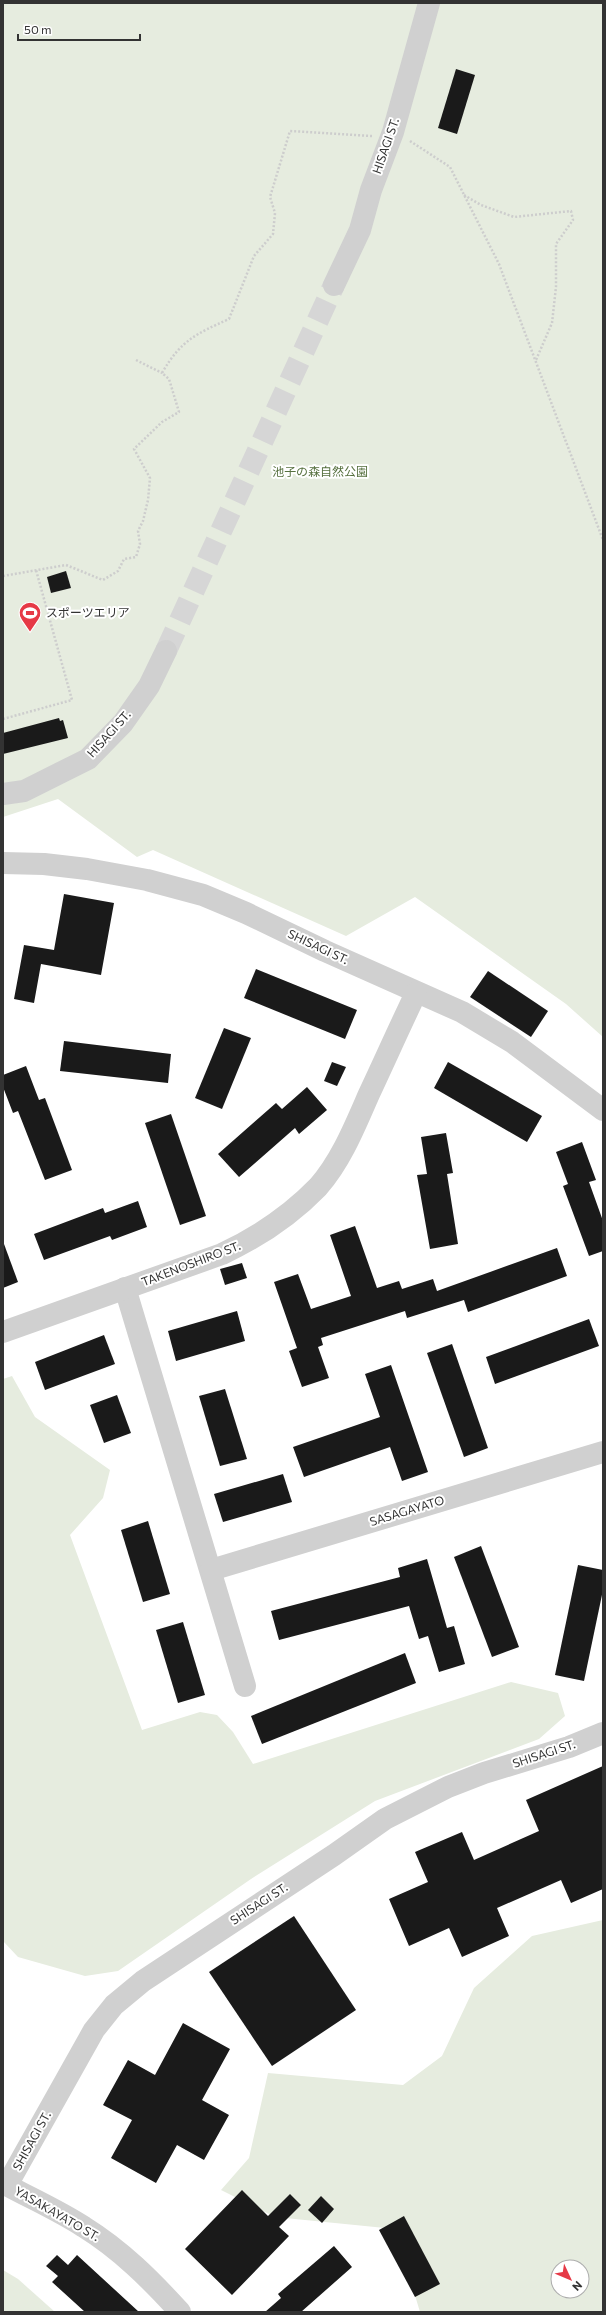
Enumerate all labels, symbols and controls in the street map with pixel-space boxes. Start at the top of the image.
scale bar [18,16,140,42]
text: 50 m [24,22,52,36]
street label: HISAGI ST. [369,116,401,176]
park label: 池子の森自然公園 [272,464,368,478]
sports icon: スポーツエリア [17,600,43,633]
place label: スポーツエリア [46,605,130,619]
street label: HISAGI ST. [84,707,133,760]
street label: SHISAGI ST. [286,926,351,966]
street label: TAKENOSHIRO ST. [139,1238,242,1288]
street label: SASAGAYATO [368,1492,446,1528]
street label: SHISAGI ST. [510,1736,577,1770]
street label: SHISAGI ST. [227,1879,290,1927]
street label: SHISAGI ST. [9,2108,53,2172]
street label: YASAKAYATO ST. [13,2183,103,2243]
north arrow [550,2259,590,2299]
text: N [570,2279,585,2294]

